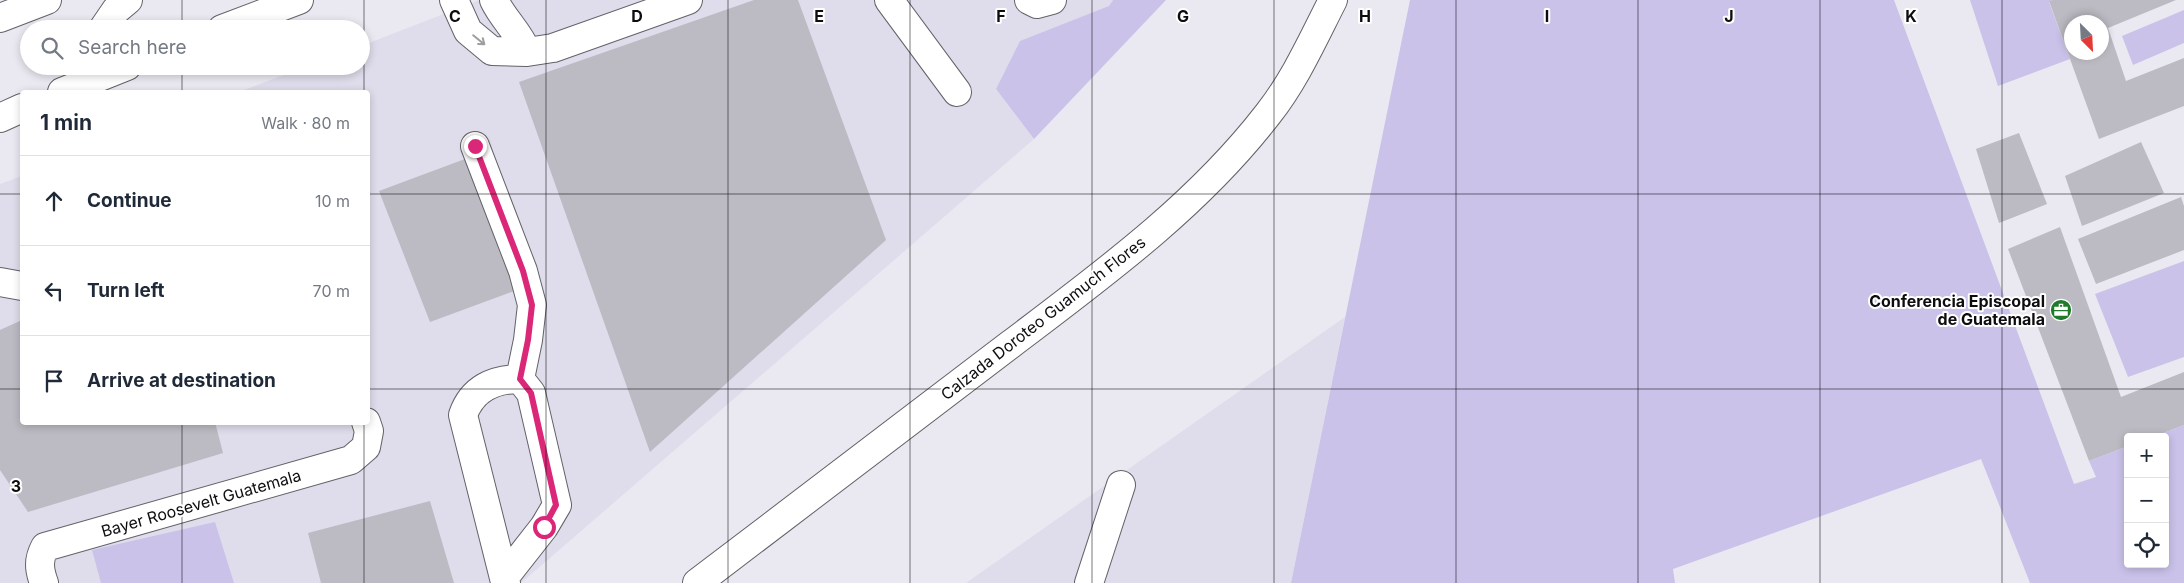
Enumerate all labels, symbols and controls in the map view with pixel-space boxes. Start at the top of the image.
text: C [449,6,461,26]
text: D [631,6,643,26]
text: E [814,6,824,26]
text: F [996,6,1006,26]
text: G [1177,6,1189,26]
text: H [1359,6,1371,26]
text: I [1545,6,1549,26]
text: J [1724,6,1734,26]
text: K [1905,6,1917,26]
north arrow [2064,15,2109,60]
search box [20,20,370,75]
icon: search [38,34,66,62]
one-way arrow [472,35,485,46]
text: Search here [78,36,187,59]
text: 1 min [40,110,92,135]
text: Walk · 80 m [261,113,350,133]
route end [464,135,487,158]
icon: ahead [40,187,68,215]
text: Continue [87,189,172,212]
text: 10 m [315,191,350,211]
street label: Calzada Doroteo Guamuch Flores [937,232,1149,404]
icon: left [40,277,68,305]
text: Turn left [87,279,165,302]
text: 70 m [313,281,350,301]
place label: Conferencia Episcopal de Guatemala [1869,291,2045,329]
office icon: Conferencia Episcopal de Guatemala [2049,298,2073,322]
icon: arrive [40,367,68,395]
text: Arrive at destination [87,369,276,392]
map controls [2124,433,2169,568]
button: + [2124,433,2169,478]
street label: Bayer Roosevelt Guatemala [99,465,303,541]
text: 3 [11,476,21,496]
button: − [2124,478,2169,523]
route start [533,516,556,539]
button: locate [2124,523,2169,568]

